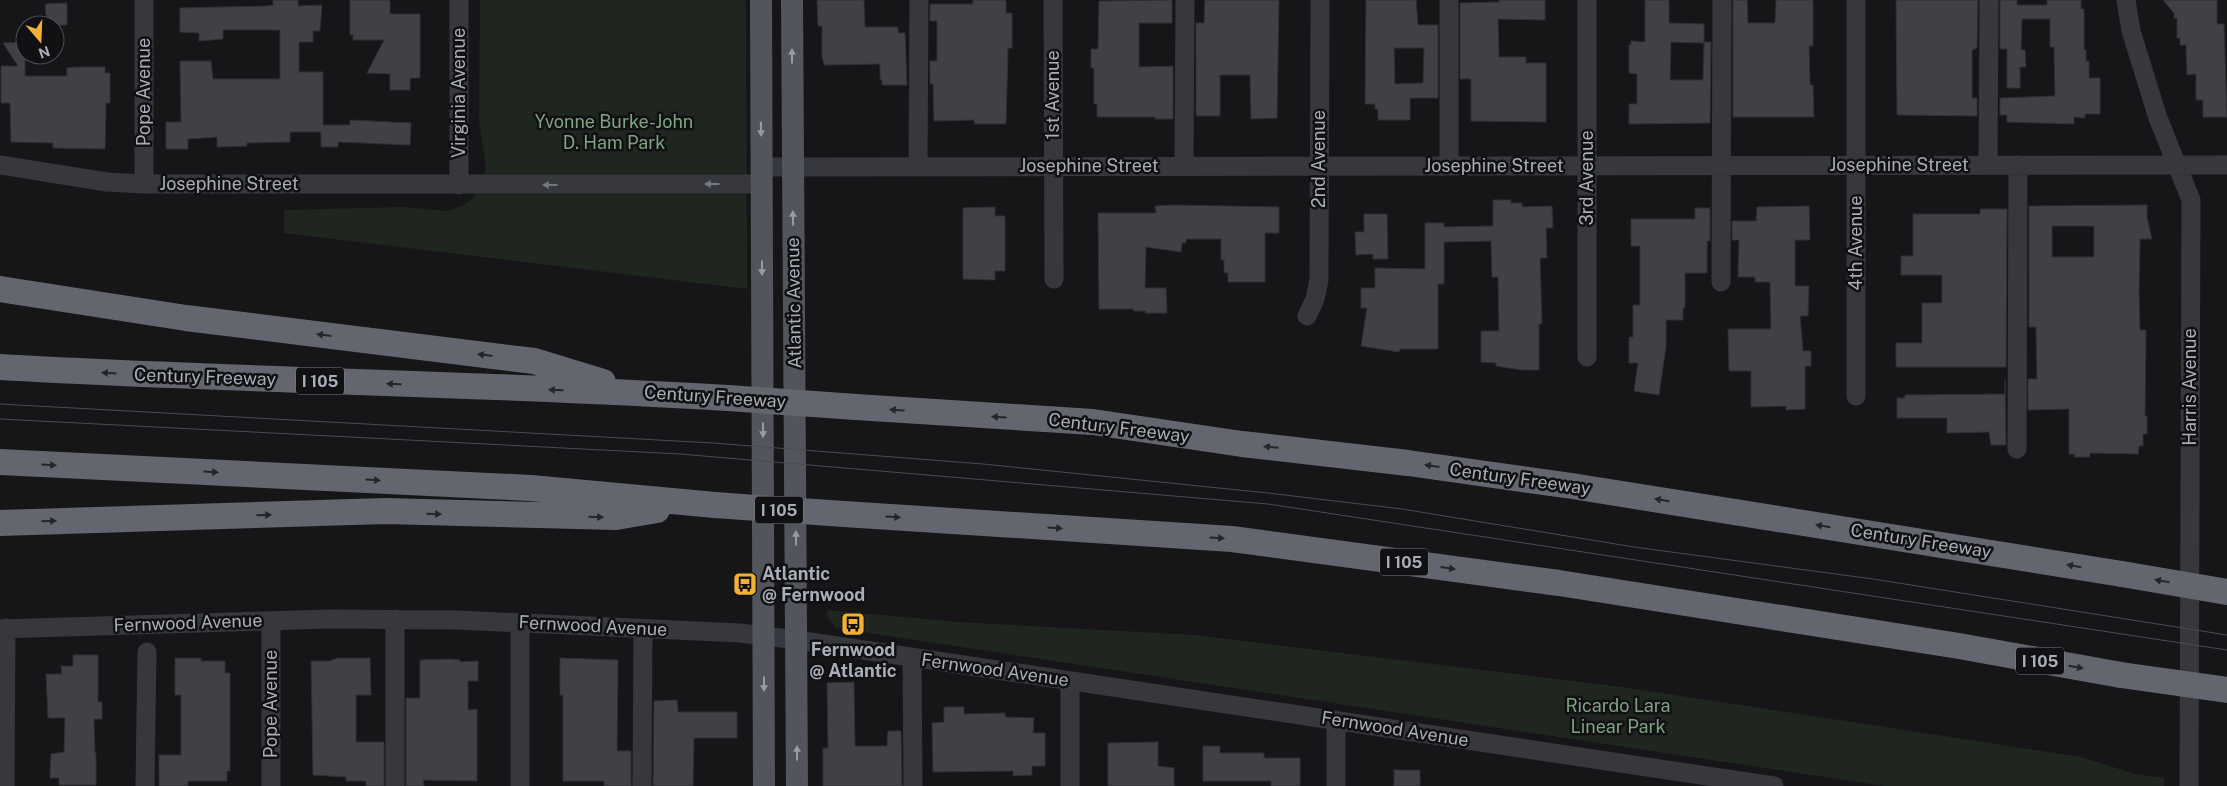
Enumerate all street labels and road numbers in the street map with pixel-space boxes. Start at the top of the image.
street label: Virginia Avenue [448,28,469,158]
street label: Pope Avenue [133,38,154,146]
street label: 1st Avenue [1042,50,1063,140]
street label: 2nd Avenue [1308,110,1329,208]
street label: 3rd Avenue [1576,130,1597,226]
street label: Josephine Street [1829,154,1969,175]
street label: Josephine Street [1019,155,1159,176]
street label: Josephine Street [1424,155,1564,176]
street label: Josephine Street [159,173,299,194]
street label: 4th Avenue [1845,196,1866,290]
street label: Atlantic Avenue [782,237,805,369]
street label: Harris Avenue [2179,328,2200,446]
street label: Century Freeway [134,364,277,389]
road number: I 105 [296,368,344,394]
street label: Century Freeway [643,381,787,412]
street label: Century Freeway [1047,408,1191,447]
street label: Century Freeway [1448,458,1592,499]
road number: I 105 [755,496,803,524]
street label: Century Freeway [1849,519,1993,562]
road number: I 105 [1380,548,1428,576]
street label: Fernwood Avenue [113,609,263,636]
street label: Fernwood Avenue [518,611,668,640]
road number: I 105 [2016,648,2064,674]
street label: Fernwood Avenue [920,649,1070,690]
street label: Pope Avenue [260,650,281,758]
street label: Fernwood Avenue [1320,706,1470,751]

